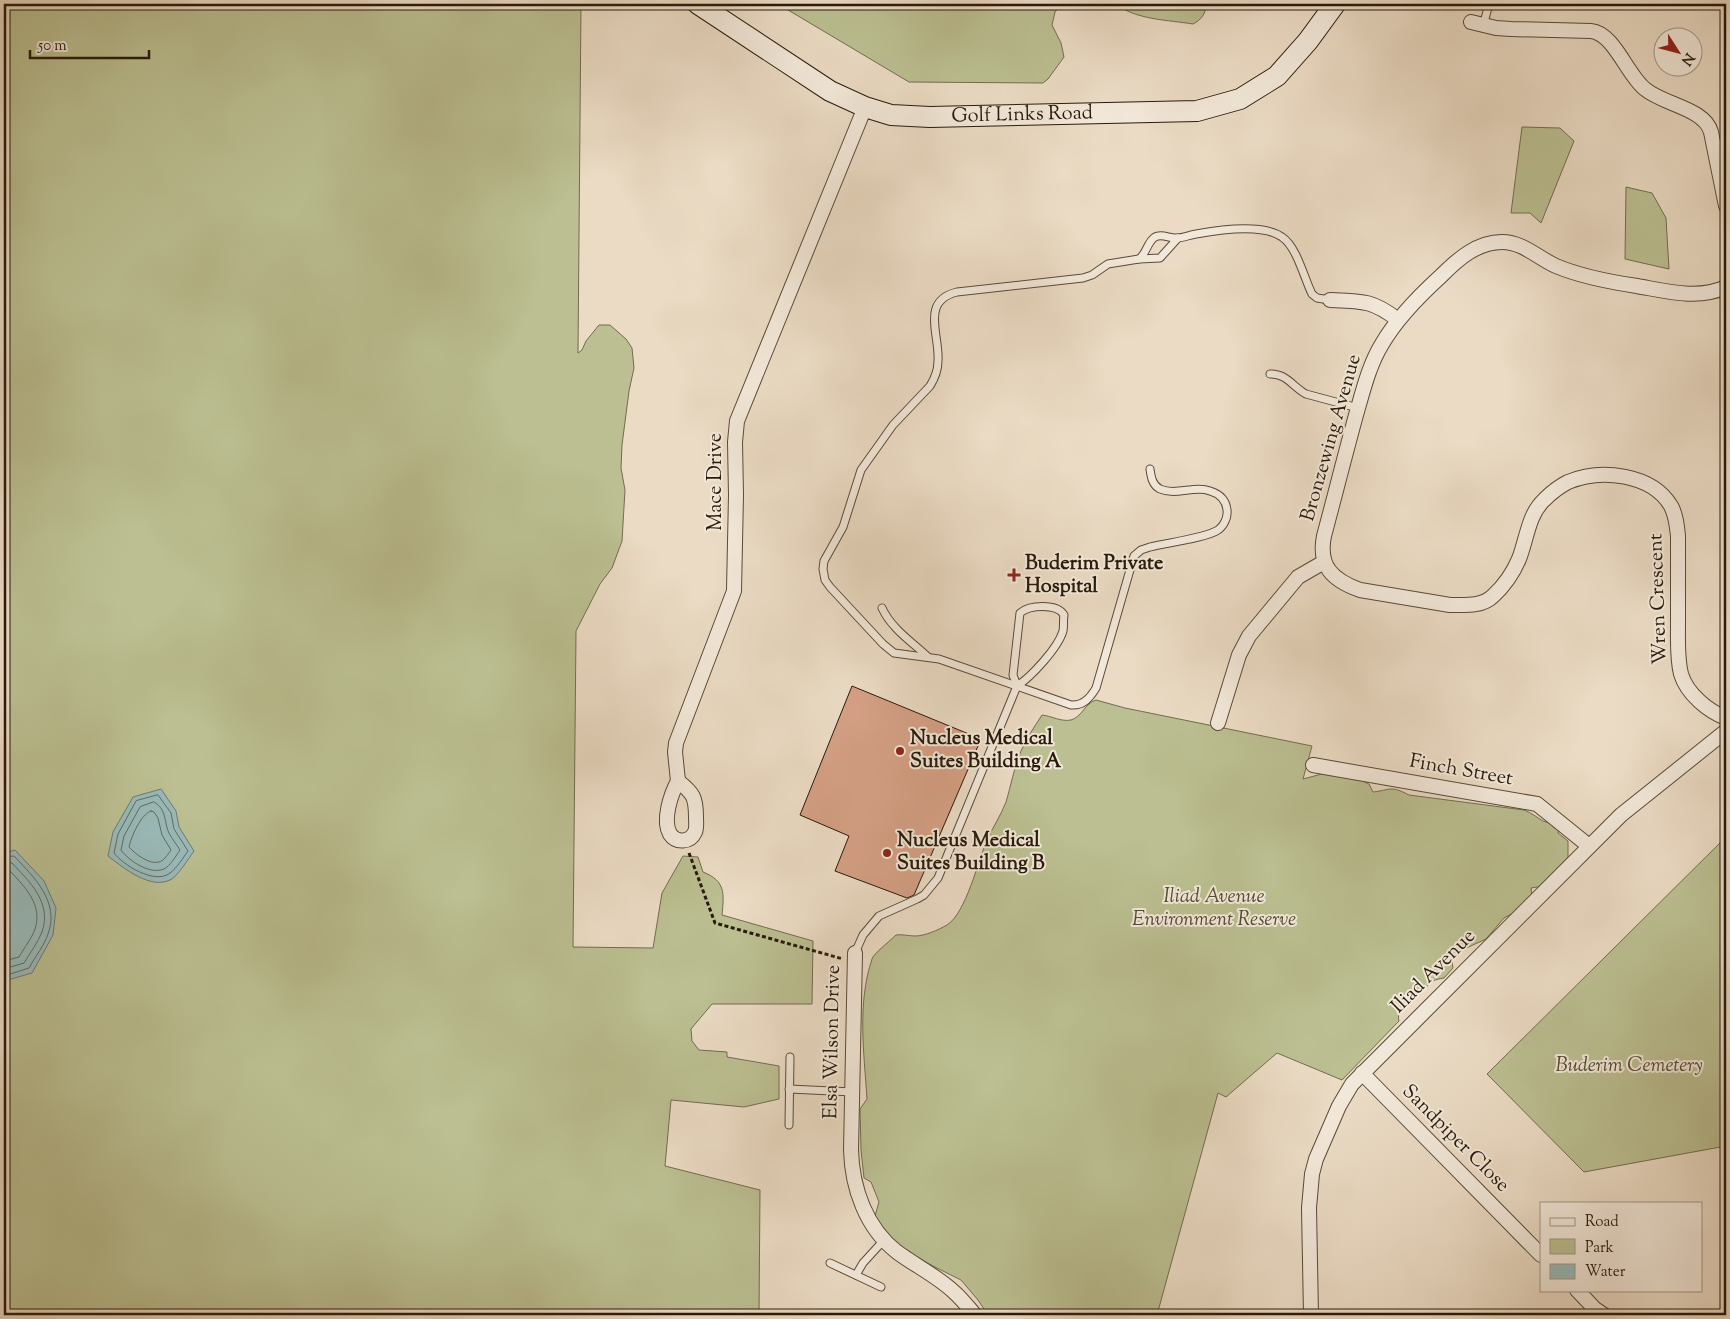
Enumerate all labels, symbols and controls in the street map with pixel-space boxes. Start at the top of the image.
scale bar [30,28,149,60]
north arrow [1652,28,1702,78]
text: 50 m [37,36,67,57]
text: N [1676,48,1698,69]
street label: Golf Links Road [951,99,1093,131]
street label: Bronzewing Avenue [1294,351,1370,525]
street label: Mace Drive [702,433,731,531]
street label: Wren Crescent [1642,533,1676,665]
place label: Buderim Private Hospital [1025,550,1163,602]
marker: Buderim Private Hospital [1007,568,1021,582]
place label: Nucleus Medical Suites Building A [910,725,1062,777]
marker: Nucleus Medical Suites Building A [894,745,906,757]
street label: Finch Street [1407,748,1515,794]
place label: Nucleus Medical Suites Building B [897,827,1045,879]
marker: Nucleus Medical Suites Building B [881,847,893,859]
park label: Iliad Avenue Environment Reserve [1132,883,1296,935]
street label: Iliad Avenue [1385,923,1483,1021]
street label: Elsa Wilson Drive [817,965,849,1119]
park label: Buderim Cemetery [1555,1052,1703,1081]
street label: Sandpiper Close [1394,1078,1516,1200]
legend [1540,1202,1702,1292]
text: Road [1585,1212,1619,1233]
text: Park [1585,1238,1614,1259]
text: Water [1585,1262,1626,1283]

